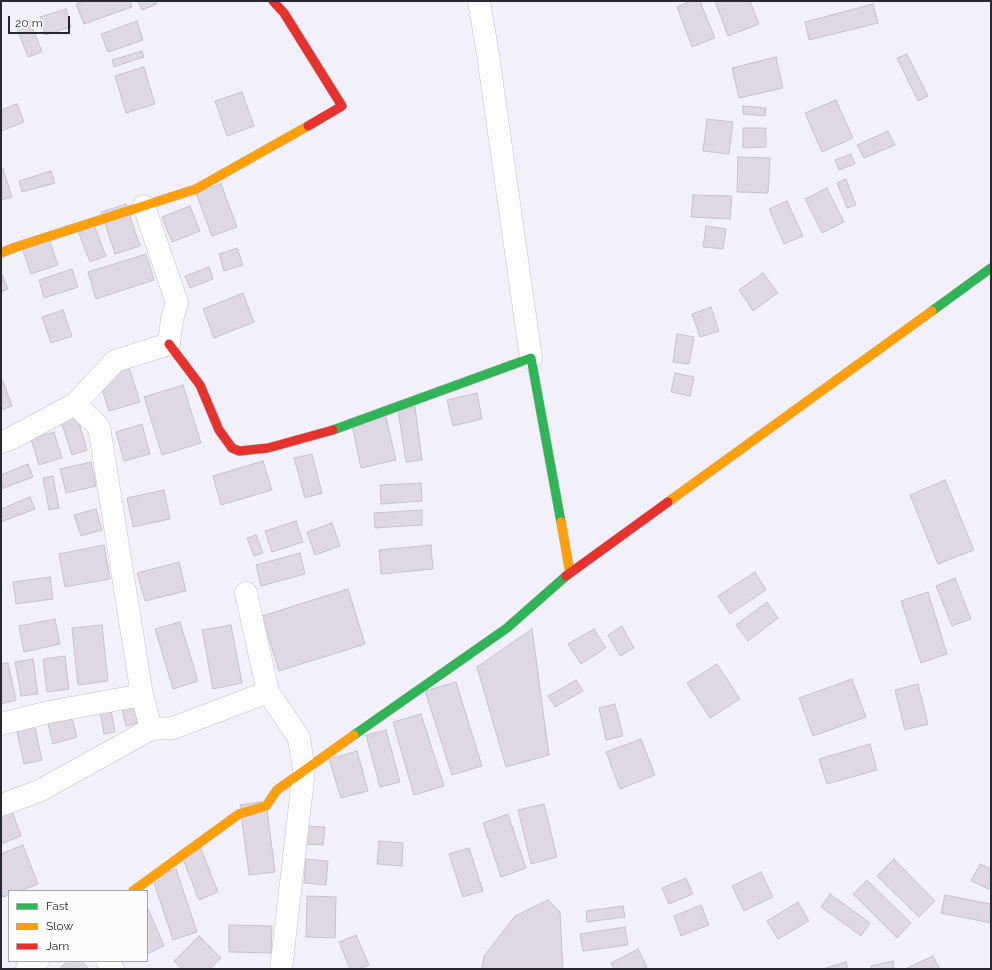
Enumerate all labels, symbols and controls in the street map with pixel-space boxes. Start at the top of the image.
scale bar [10,8,72,34]
text: 20 m [15,16,43,30]
legend [8,890,148,962]
text: Fast [46,899,69,913]
text: Slow [46,919,73,933]
text: Jam [46,939,69,953]

